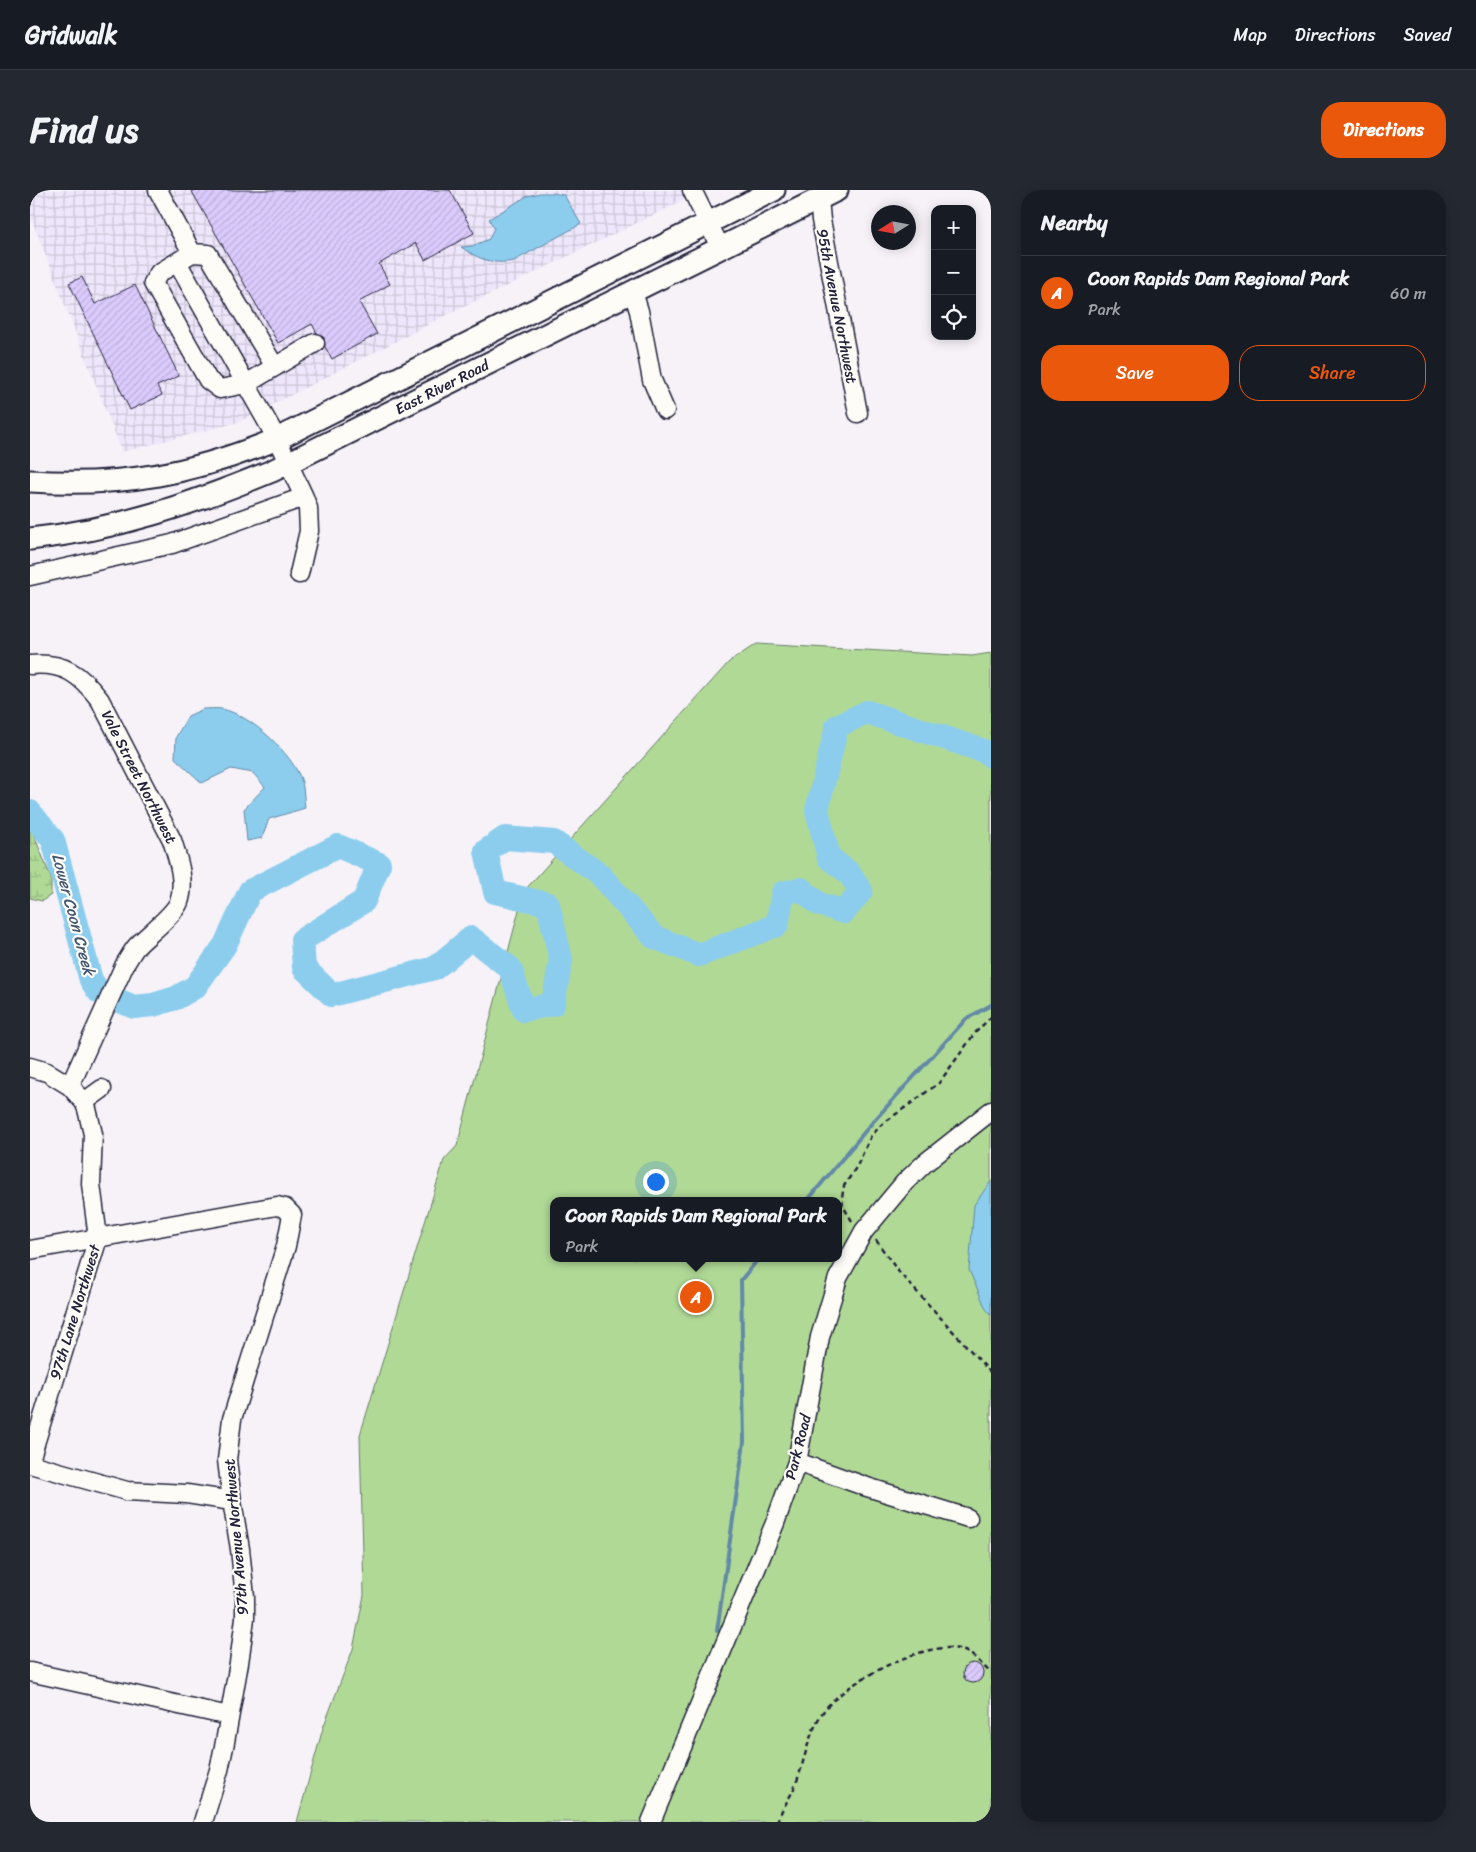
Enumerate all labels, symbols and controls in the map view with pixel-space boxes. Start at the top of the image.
text: Gridwalk [25,14,117,56]
text: Map [1234,19,1267,51]
text: Directions [1295,19,1376,51]
text: Saved [1404,19,1451,51]
text: Find us [30,99,138,161]
button: Directions [1321,102,1446,158]
text: Nearby [1041,204,1107,242]
north arrow [871,205,916,250]
map controls [931,205,976,340]
button: + [931,205,976,250]
street label: 95th Avenue Northwest [809,226,865,386]
button: − [931,250,976,295]
text: Coon Rapids Dam Regional Park [1088,262,1349,295]
text: A [1052,279,1062,308]
text: 60 m [1390,279,1426,308]
button: locate [931,295,976,340]
text: Park [1088,295,1121,324]
button: Save [1041,345,1229,401]
button: Share [1239,345,1426,401]
street label: East River Road [390,352,495,422]
street label: Vale Street Northwest [94,706,184,849]
water label: Lower Coon Creek [43,850,104,981]
your location [643,1169,669,1195]
popup [550,1197,842,1262]
text: Coon Rapids Dam Regional Park [565,1199,827,1232]
text: Park [565,1232,598,1261]
street label: 97th Lane Northwest [42,1240,108,1383]
pin: A [680,1278,712,1316]
street label: Park Road [777,1410,819,1483]
street label: 97th Avenue Northwest [216,1457,256,1616]

